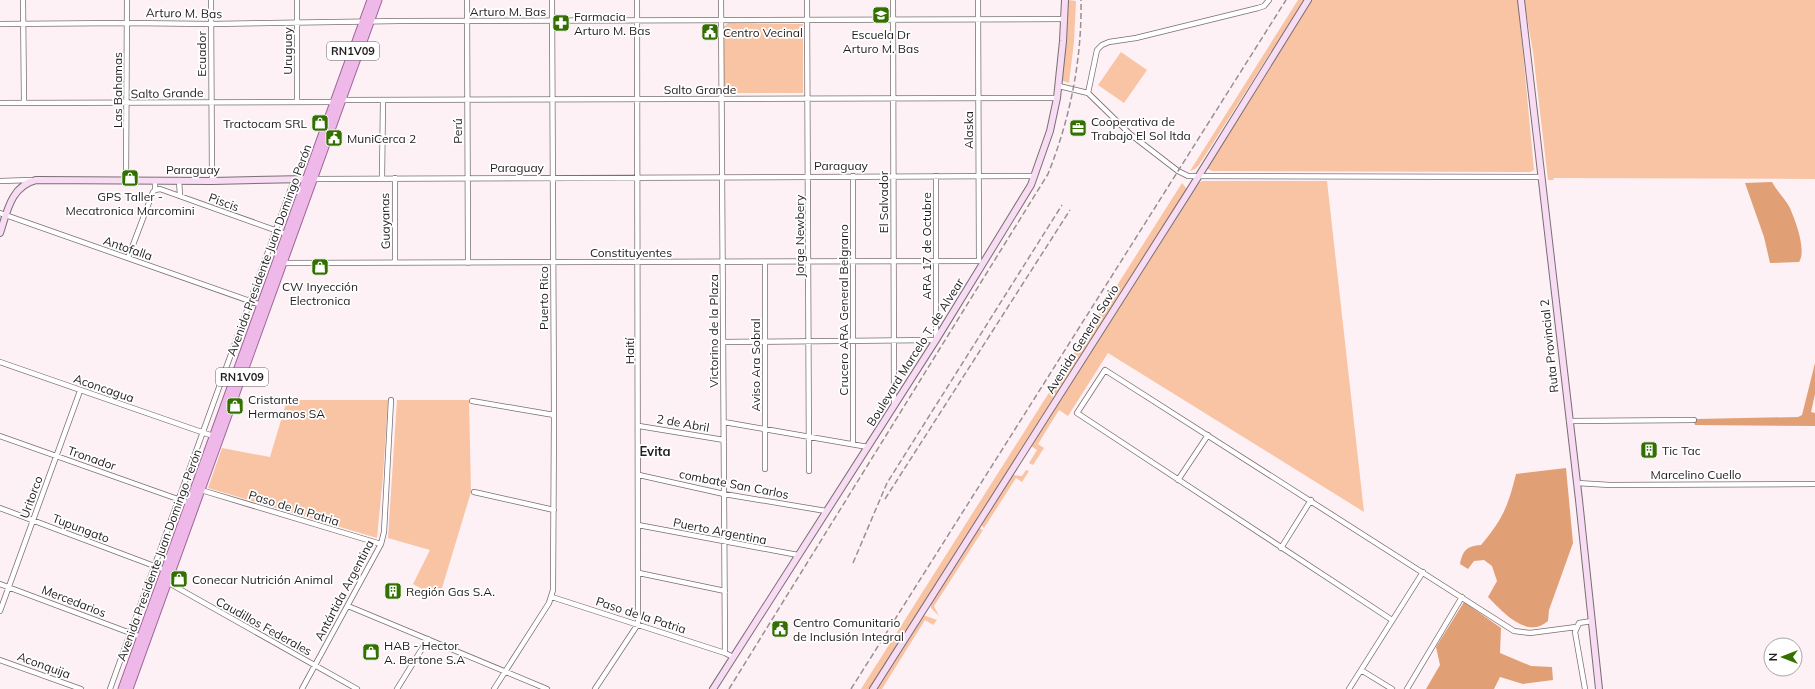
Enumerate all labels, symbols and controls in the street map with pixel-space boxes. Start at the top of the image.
street label: Arturo M. Bas [470,4,546,19]
street label: Arturo M. Bas [146,5,222,21]
school or university icon: Escuela Dr Arturo M. Bas [871,5,891,25]
place label: Farmacia Arturo M. Bas [574,9,650,38]
pharmacy icon: Farmacia Arturo M. Bas [551,13,571,33]
public building icon: Centro Vecinal [700,22,720,42]
place label: Centro Vecinal [723,25,803,40]
street label: Uruguay [280,27,295,75]
place label: Escuela Dr Arturo M. Bas [843,27,919,56]
street label: Ecuador [194,31,209,77]
road number: RN1V09 [327,42,379,60]
street label: Las Bahamas [110,52,125,128]
street label: Salto Grande [664,82,736,97]
street label: Salto Grande [131,85,203,101]
street label: Alaska [961,111,976,149]
shop icon: Tractocam SRL [310,113,330,133]
place label: Cooperativa de Trabajo El Sol ltda [1091,114,1191,143]
place label: Tractocam SRL [223,116,307,131]
street label: Perú [450,118,465,144]
office icon: Cooperativa de Trabajo El Sol ltda [1068,118,1088,138]
public building icon: MuniCerca 2 [324,128,344,148]
place label: MuniCerca 2 [347,131,416,146]
street label: Avenida Presidente Juan Domingo Perón [224,142,314,358]
street label: Paraguay [814,158,869,173]
street label: Paraguay [490,160,545,175]
street label: Paraguay [166,162,221,177]
shop icon: GPS Taller - Mecatronica Marcomini [120,168,140,188]
street label: El Salvador [876,170,891,233]
place label: GPS Taller - Mecatronica Marcomini [65,189,195,218]
street label: Piscis [207,190,241,214]
street label: ARA 17 de Octubre [919,192,934,300]
street label: Guayanas [377,193,393,249]
street label: Jorge Newbery [792,194,807,277]
street label: Crucero ARA General Belgrano [836,224,851,396]
street label: Antofalla [101,233,155,263]
street label: Constituyentes [590,245,672,260]
shop icon: CW Inyección Electronica [310,257,330,277]
street label: Puerto Rico [536,266,551,330]
street label: Victorino de la Plaza [706,274,721,388]
street label: Boulevard Marcelo T. de Alvear [863,275,967,429]
place label: CW Inyección Electronica [282,279,358,308]
street label: Avenida General Savio [1042,282,1122,396]
street label: Ruta Provincial 2 [1537,298,1561,394]
street label: Aviso Ara Sobral [748,319,763,412]
street label: Haití [622,337,637,364]
road number: RN1V09 [216,368,268,386]
street label: Aconcagua [72,371,136,405]
place label: Cristante Hermanos SA [248,392,325,421]
shop icon: Cristante Hermanos SA [225,396,245,416]
street label: 2 de Abril [655,411,711,435]
building icon: Tic Tac [1639,440,1659,460]
street label: Tronador [66,443,119,473]
district label: Evita [639,443,671,459]
place label: Tic Tac [1662,443,1701,458]
street label: Avenida Presidente Juan Domingo Perón [114,447,204,663]
street label: combate San Carlos [678,466,790,502]
street label: Marcelino Cuello [1651,467,1742,482]
street label: Uritorco [16,474,46,520]
street label: Paso de la Patria [247,487,341,529]
street label: Tupungato [50,510,112,546]
street label: Puerto Argentina [672,515,768,547]
street label: Antártida Argentina [311,537,377,643]
shop icon: Conecar Nutrición Animal [169,569,189,589]
place label: Conecar Nutrición Animal [192,572,333,587]
building icon: Región Gas S.A. [383,581,403,601]
street label: Mercedarios [40,582,108,620]
place label: Región Gas S.A. [406,584,495,599]
street label: Caudillos Federales [213,593,315,659]
street label: Paso de la Patria [594,593,688,637]
place label: Centro Comunitario de Inclusión Integral [793,615,904,644]
public building icon: Centro Comunitario de Inclusión Integral [770,619,790,639]
north arrow [1763,637,1803,677]
place label: HAB - Hector A. Bertone S.A [384,638,465,667]
shop icon: HAB - Hector A. Bertone S.A [361,642,381,662]
street label: Aconquija [15,648,73,682]
text: N [1766,653,1780,661]

